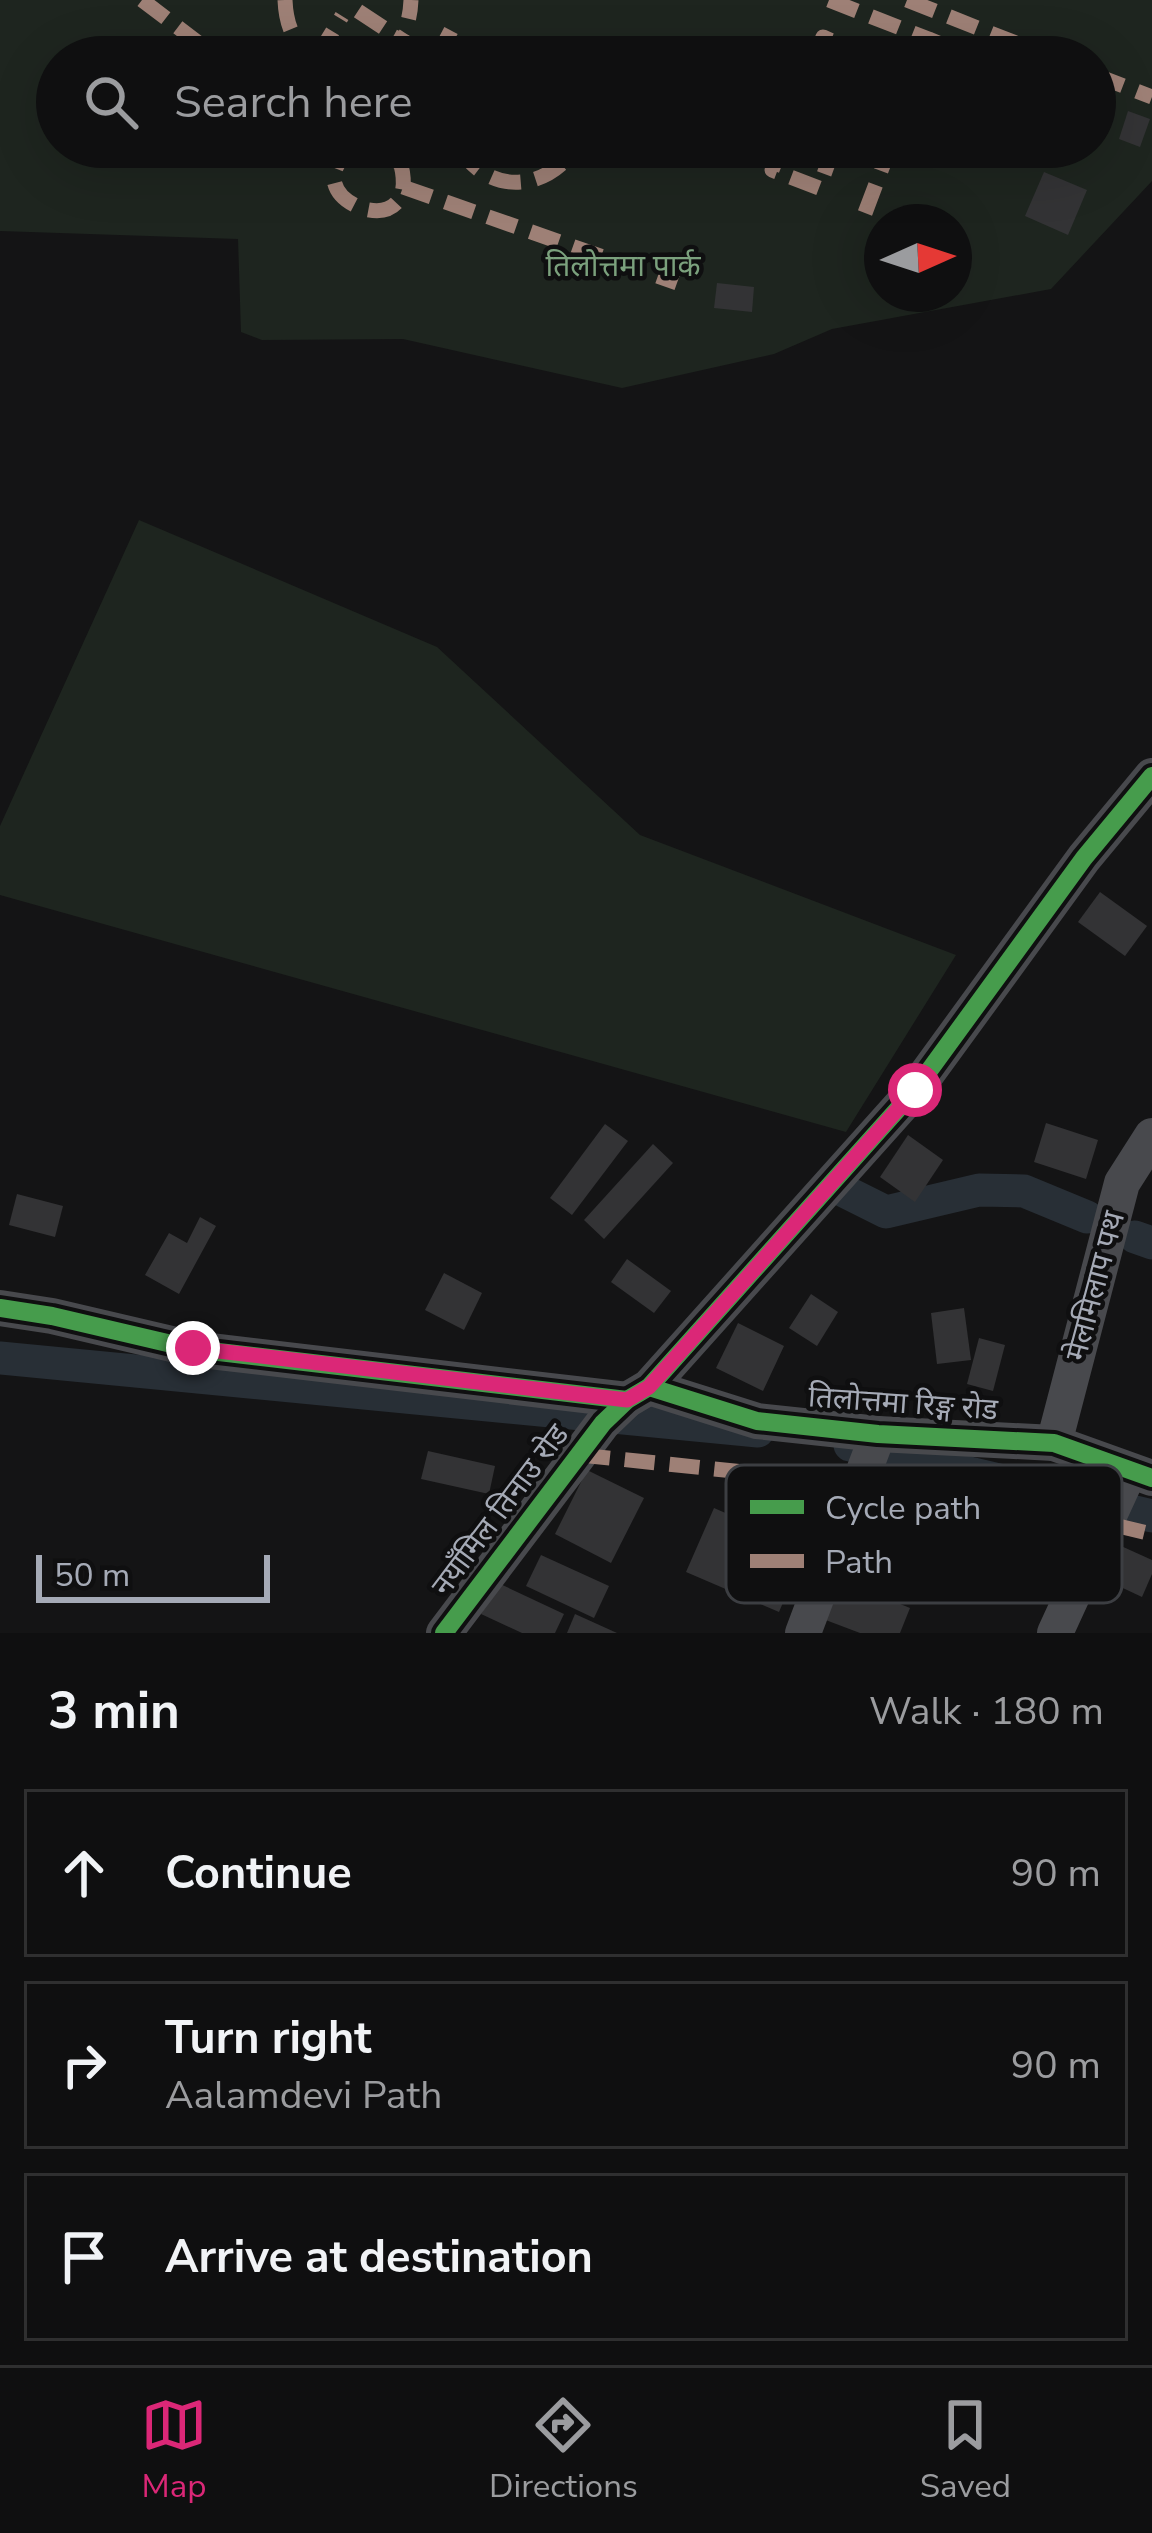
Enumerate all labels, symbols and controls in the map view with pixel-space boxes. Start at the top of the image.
search box [36,36,1116,168]
icon: search [78,69,144,135]
text: Search here [174,72,413,133]
north arrow [864,204,972,312]
park label: तिलोत्तमा पार्क [546,246,701,287]
route start [888,1063,942,1117]
street label: मेलमिलाप पथ [1056,1206,1135,1365]
route end [166,1321,220,1375]
street label: तिलोत्तमा रिङ्ग रोड [807,1376,1000,1431]
street label: नयाँमिल तिनाउ रोड [422,1415,579,1605]
legend [726,1465,1122,1603]
text: Cycle path [825,1486,981,1531]
text: Path [825,1540,893,1585]
scale bar [36,1549,270,1602]
text: 50 m [54,1553,130,1598]
text: 3 min [48,1676,180,1746]
text: Walk · 180 m [869,1685,1104,1738]
icon: ahead [51,1840,117,1906]
text: Continue [165,1843,352,1904]
text: 90 m [1011,1847,1101,1900]
text: Turn right [165,2008,372,2069]
icon: right [51,2032,117,2098]
text: 90 m [1011,2039,1101,2092]
text: Aalamdevi Path [165,2069,442,2122]
icon: arrive [51,2224,117,2290]
text: Arrive at destination [165,2227,593,2288]
tab: Map [141,2392,207,2509]
tab: Directions [489,2392,638,2509]
tab: Saved [920,2392,1011,2509]

